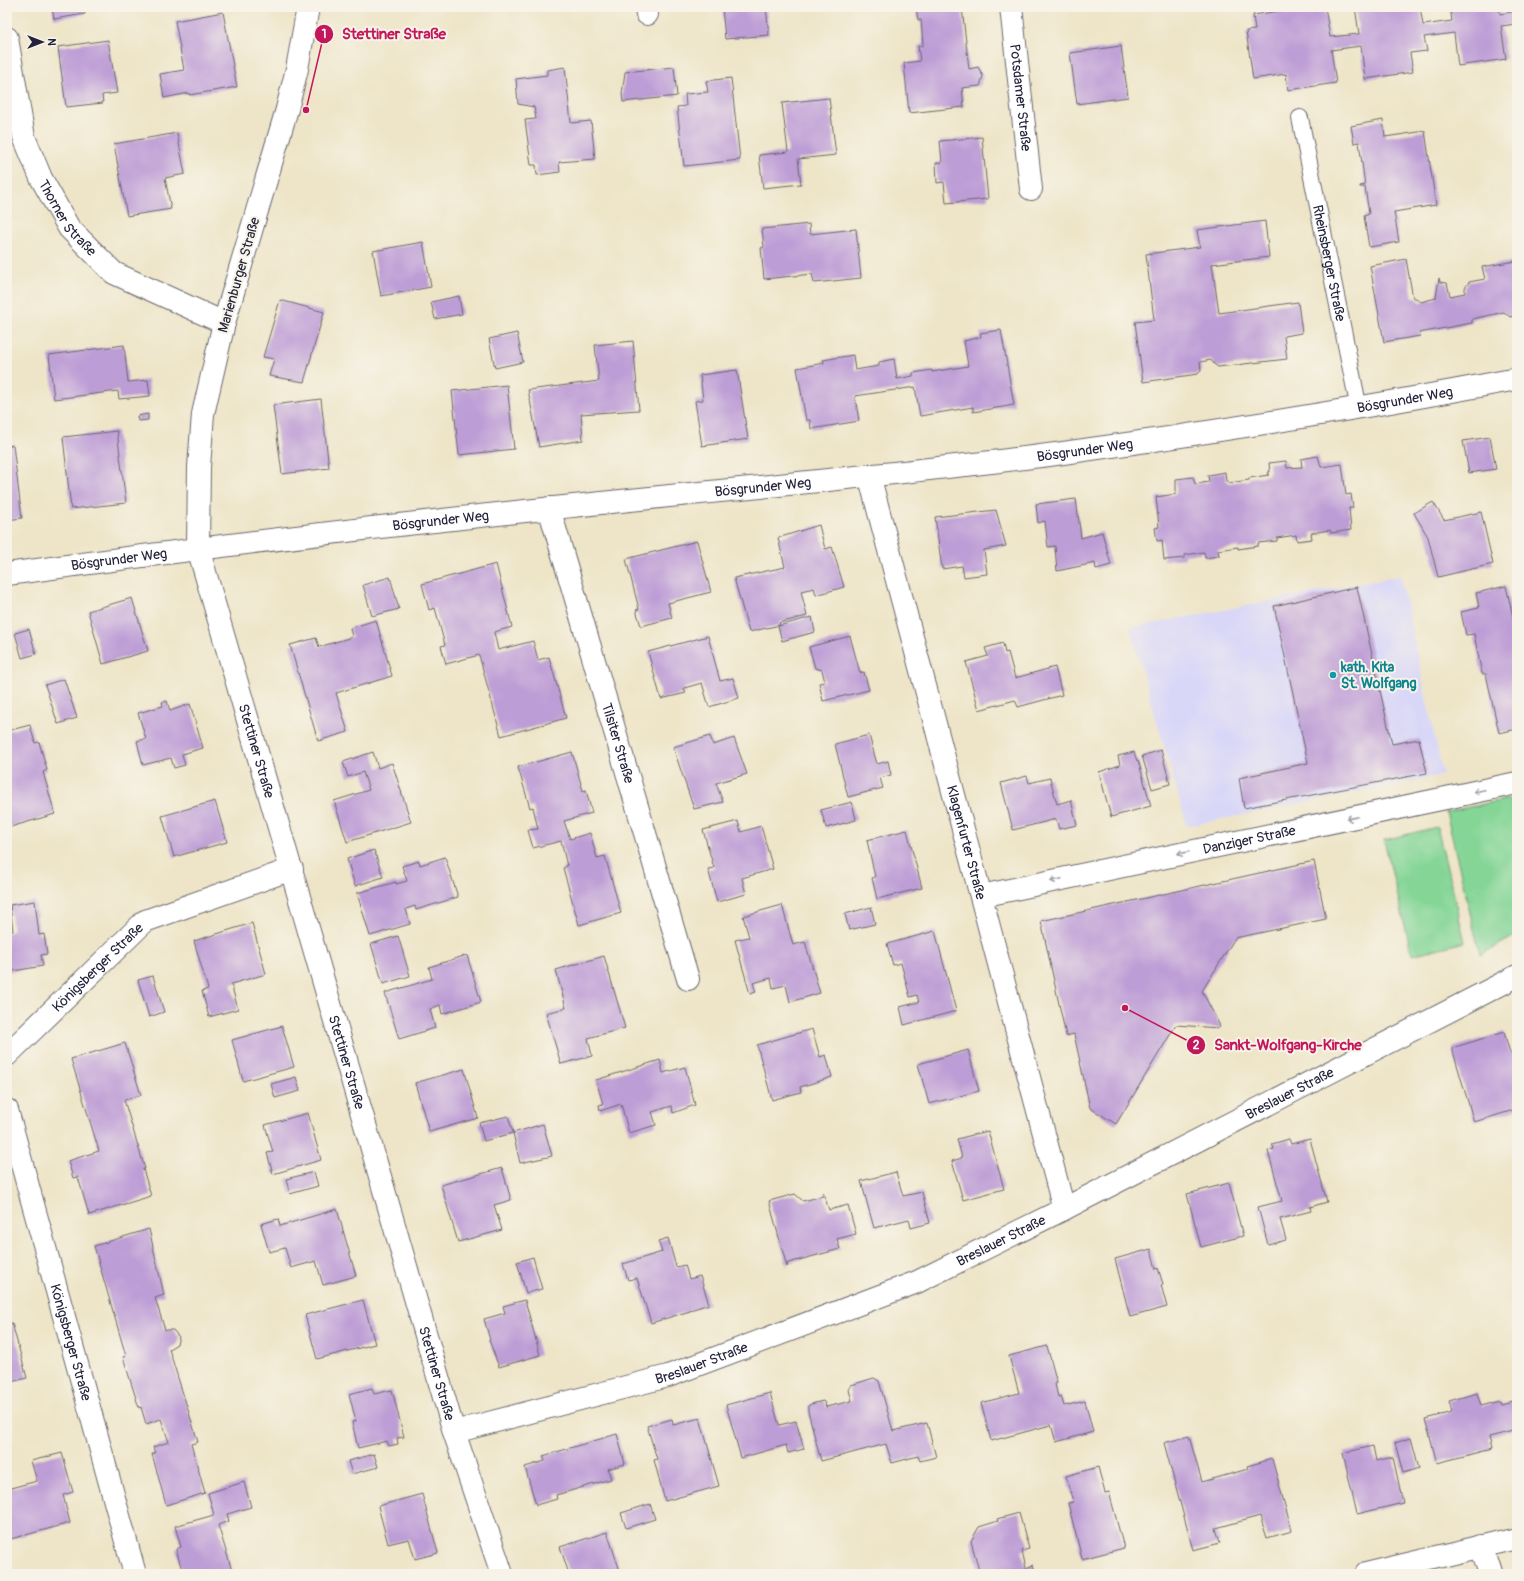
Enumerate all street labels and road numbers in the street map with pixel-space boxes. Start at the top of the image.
street label: Potsdamer Straße [1007,43,1035,152]
street label: Thorner Straße [35,177,100,259]
street label: Rheinsberger Straße [1309,203,1350,323]
street label: Marienburger Straße [214,215,264,335]
street label: Bösgrunder Weg [1356,383,1454,416]
street label: Bösgrunder Weg [1036,435,1134,465]
street label: Bösgrunder Weg [714,473,812,500]
street label: Bösgrunder Weg [392,506,490,534]
street label: Bösgrunder Weg [70,544,168,574]
street label: Tilsiter Straße [598,701,638,785]
street label: Stettiner Straße [235,702,278,800]
street label: Klagenfurter Straße [943,783,990,901]
street label: Danziger Straße [1201,821,1297,858]
street label: Königsberger Straße [48,919,147,1015]
street label: Stettiner Straße [325,1013,369,1111]
street label: Breslauer Straße [1242,1063,1337,1123]
street label: Breslauer Straße [954,1211,1048,1270]
street label: Königsberger Straße [47,1282,95,1403]
street label: Stettiner Straße [415,1324,459,1422]
street label: Breslauer Straße [653,1338,750,1387]

